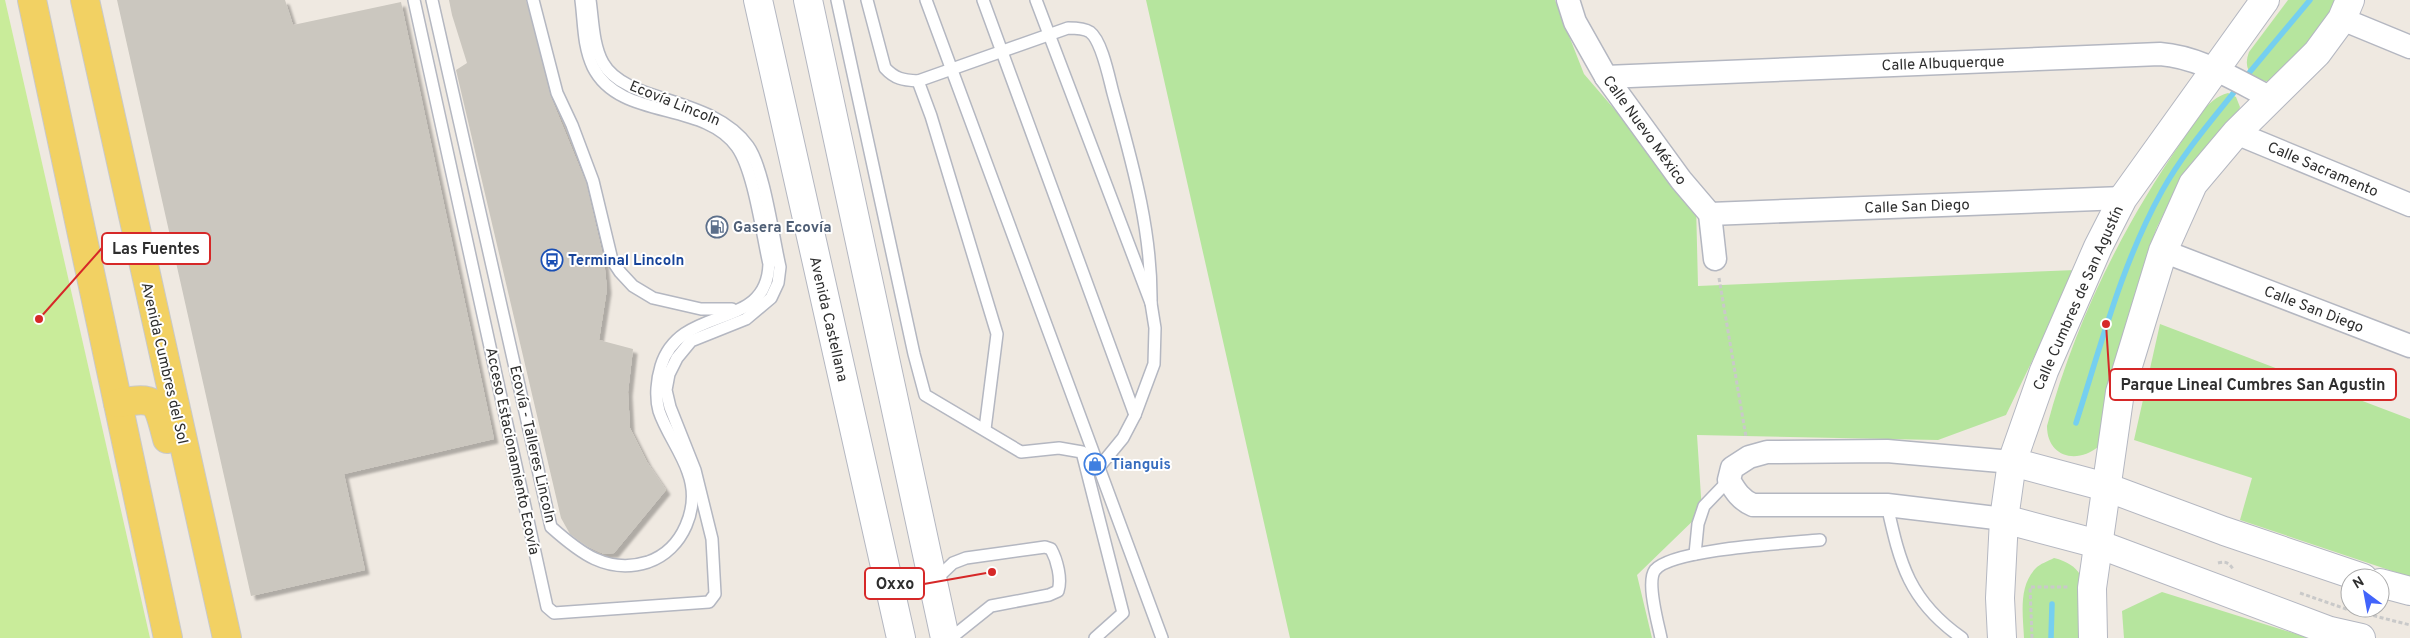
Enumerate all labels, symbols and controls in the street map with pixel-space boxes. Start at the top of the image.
street label: Calle Albuquerque [1881,53,2005,76]
street label: Calle Nuevo México [1598,72,1690,189]
street label: Ecovía Lincoln [626,78,723,131]
street label: Calle Sacramento [2264,138,2381,202]
street label: Calle San Diego [1864,196,1970,219]
street label: Calle Cumbres de San Agustín [2030,203,2129,394]
fuel station icon: Gasera Ecovía [705,215,729,239]
place label: Gasera Ecovía [733,219,832,238]
callout: Las Fuentes [102,233,210,264]
text: Las Fuentes [112,240,200,260]
bus stop icon: Terminal Lincoln [540,248,564,272]
place label: Terminal Lincoln [568,252,684,271]
street label: Avenida Castellana [804,255,851,384]
street label: Avenida Cumbres del Sol [136,281,191,446]
street label: Calle San Diego [2261,283,2366,338]
street label: Acceso Estacionamiento Ecovía [480,346,543,557]
street label: Ecovía - Talleres Lincoln [504,364,559,525]
callout: Parque Lineal Cumbres San Agustin [2110,369,2396,400]
text: Parque Lineal Cumbres San Agustin [2120,376,2386,396]
shop icon: Tianguis [1083,452,1107,476]
place label: Tianguis [1111,456,1171,475]
callout: Oxxo [865,568,924,599]
north arrow [2340,568,2390,618]
text: N [2350,573,2368,593]
text: Oxxo [876,575,914,595]

